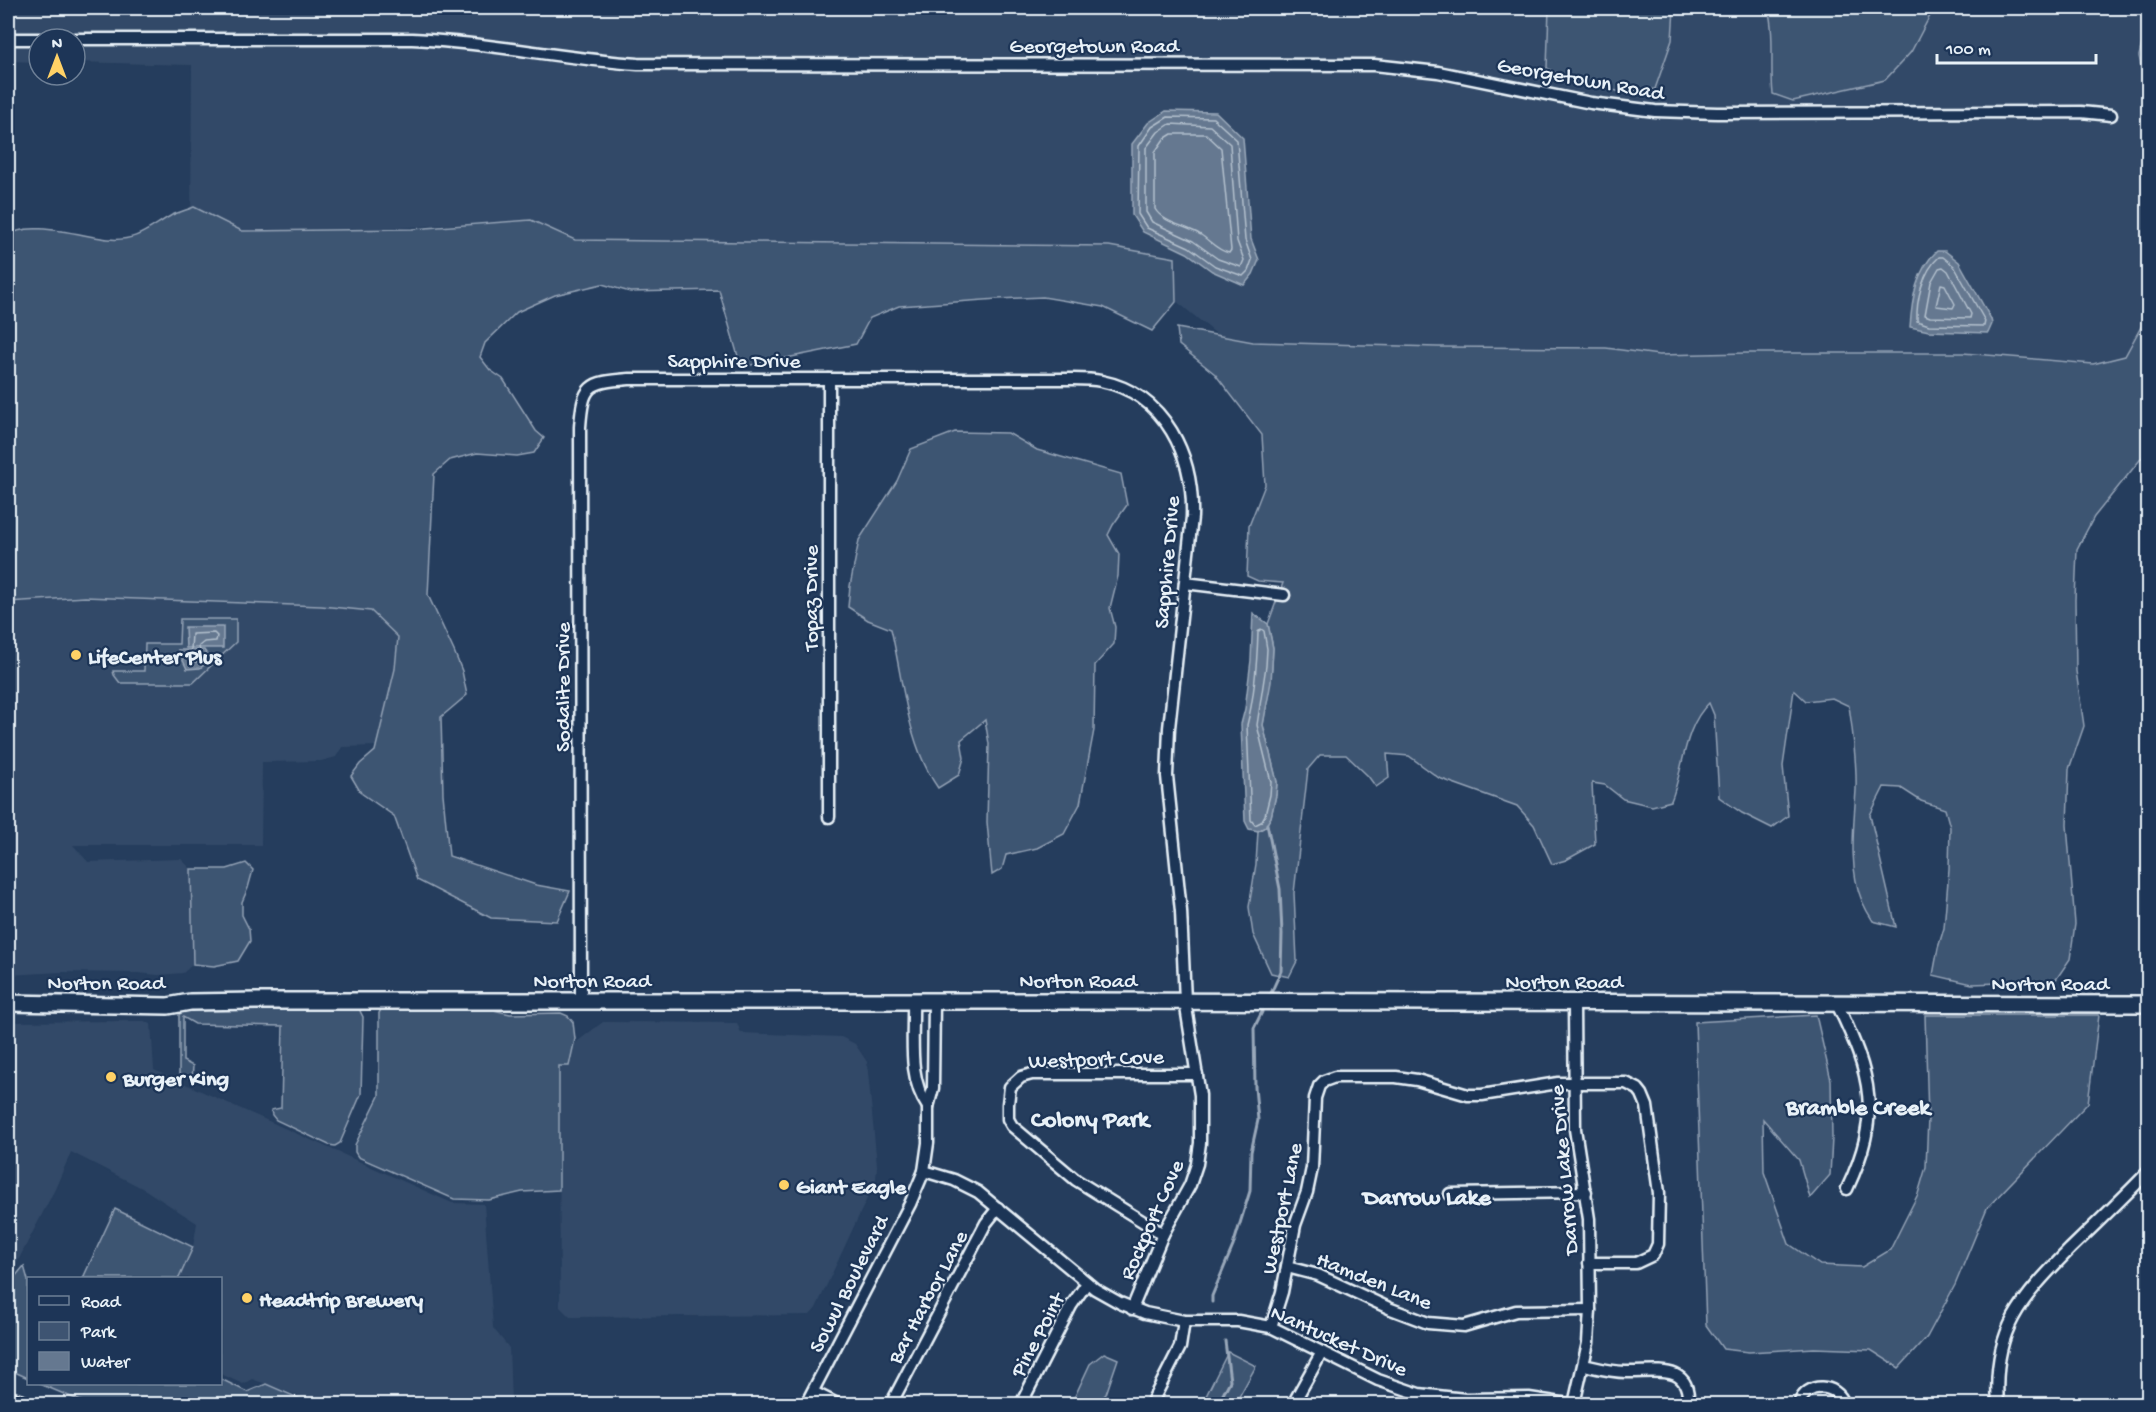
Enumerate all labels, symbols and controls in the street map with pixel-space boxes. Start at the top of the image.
north arrow [27,27,87,87]
scale bar [1937,27,2096,65]
street label: Georgetown Road [1009,35,1181,61]
text: N [52,36,63,55]
text: 100 m [1945,40,1991,61]
street label: Georgetown Road [1495,53,1668,109]
street label: Sapphire Drive [668,350,801,376]
street label: Sapphire Drive [1150,494,1188,630]
street label: Topaz Drive [800,544,826,653]
street label: Sodalite Drive [552,621,578,752]
place label: LifeCenter Plus [88,646,223,672]
marker: LifeCenter Plus [69,648,83,662]
street label: Norton Road [533,970,653,996]
street label: Norton Road [1019,970,1139,996]
street label: Norton Road [1505,971,1625,997]
street label: Norton Road [47,972,167,998]
street label: Norton Road [1991,973,2111,999]
street label: Westport Cove [1028,1046,1165,1076]
place label: Burger King [122,1068,230,1094]
marker: Burger King [104,1070,118,1084]
street label: Darrow Lake Drive [1546,1083,1587,1258]
district label: Bramble Creek [1785,1095,1933,1124]
district label: Colony Park [1031,1107,1152,1136]
street label: Westport Lane [1257,1140,1311,1277]
street label: Rockport Cove [1116,1156,1192,1285]
place label: Giant Eagle [796,1176,907,1202]
marker: Giant Eagle [777,1178,791,1192]
district label: Darrow Lake [1361,1185,1493,1214]
street label: Sowul Boulevard [805,1210,897,1358]
street label: Bar Harbor Lane [883,1226,976,1370]
street label: Hamden Lane [1312,1248,1436,1318]
legend [27,1277,222,1385]
street label: Pine Point [1006,1288,1073,1383]
place label: Headtrip Brewery [259,1289,423,1315]
marker: Headtrip Brewery [240,1291,254,1305]
text: Road [81,1293,122,1314]
street label: Nantucket Drive [1266,1301,1411,1385]
text: Park [80,1323,117,1344]
text: Water [81,1353,131,1374]

